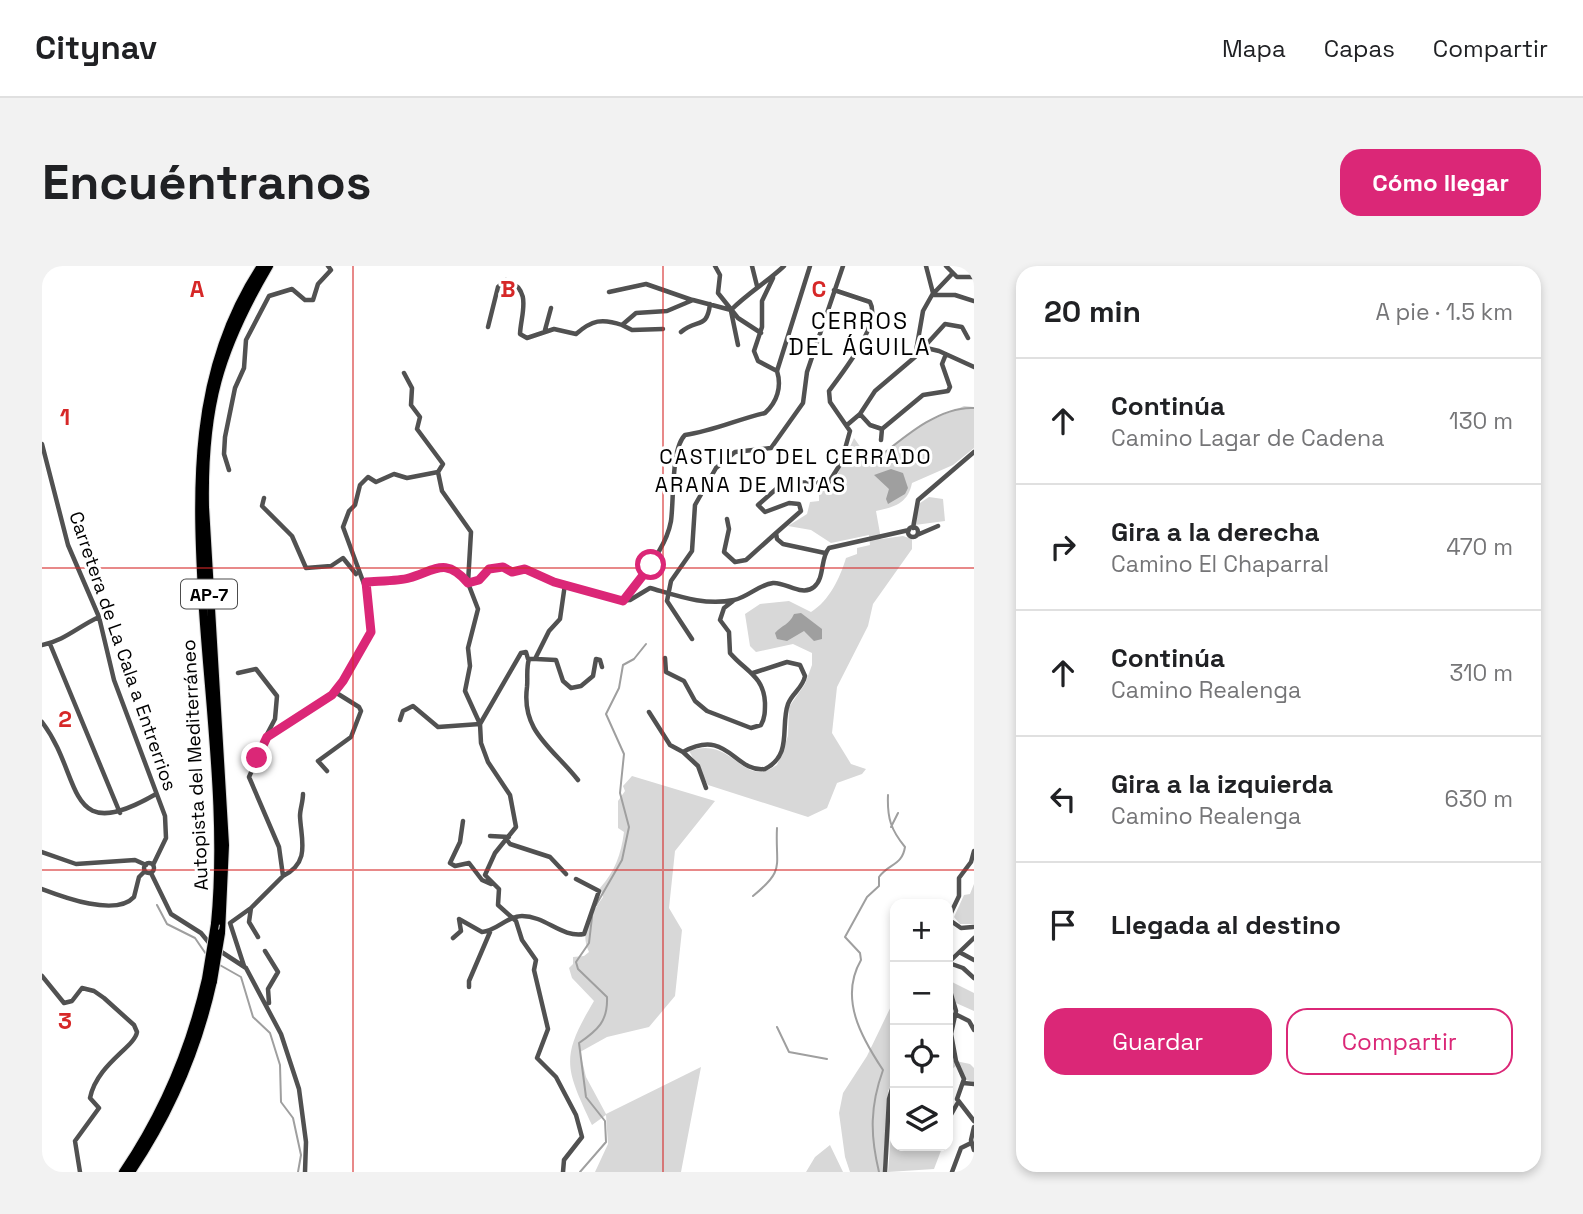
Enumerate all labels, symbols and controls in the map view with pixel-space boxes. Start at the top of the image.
text: Citynav [35,27,157,69]
text: Mapa [1222,33,1286,64]
text: Capas [1324,33,1395,64]
text: Compartir [1433,33,1548,64]
button: Cómo llegar [1340,149,1541,216]
text: Encuéntranos [42,151,371,213]
text: A [190,274,205,304]
text: B [500,274,516,304]
text: C [812,274,826,304]
text: 20 min [1044,292,1141,331]
text: A pie · 1.5 km [1375,297,1513,327]
district label: CERROS DEL ÁGUILA [788,306,932,362]
text: Continúa [1111,389,1225,423]
text: 1 [60,402,70,432]
icon: ahead [1044,402,1082,440]
text: 130 m [1449,406,1513,436]
text: Camino Lagar de Cadena [1111,423,1384,453]
district label: CASTILLO DEL CERRADO [659,443,933,470]
district label: ARANA DE MIJAS [655,471,847,498]
street label: Carretera de La Cala a Entrerrios [63,508,183,794]
text: Gira a la derecha [1111,515,1320,549]
icon: right [1044,528,1082,566]
text: 470 m [1446,532,1513,562]
route start [635,549,666,580]
text: Camino El Chaparral [1111,549,1329,579]
road number: AP-7 [181,580,237,608]
street label: Autopista del Mediterráneo [176,639,214,891]
text: Continúa [1111,641,1225,675]
icon: ahead [1044,654,1082,692]
text: 310 m [1449,658,1513,688]
text: Camino Realenga [1111,675,1301,705]
text: 2 [58,704,72,734]
route end [241,742,272,773]
text: Gira a la izquierda [1111,767,1333,801]
icon: left [1044,780,1082,818]
text: 630 m [1445,784,1513,814]
text: Camino Realenga [1111,801,1301,831]
map controls [890,899,953,1151]
button: + [890,899,953,962]
icon: arrive [1044,906,1082,944]
text: Llegada al destino [1111,908,1341,942]
button: − [890,962,953,1025]
text: 3 [58,1006,72,1036]
button: Guardar [1044,1008,1272,1075]
button: Compartir [1286,1008,1513,1075]
button: locate [890,1025,953,1088]
button: layers [890,1088,953,1151]

